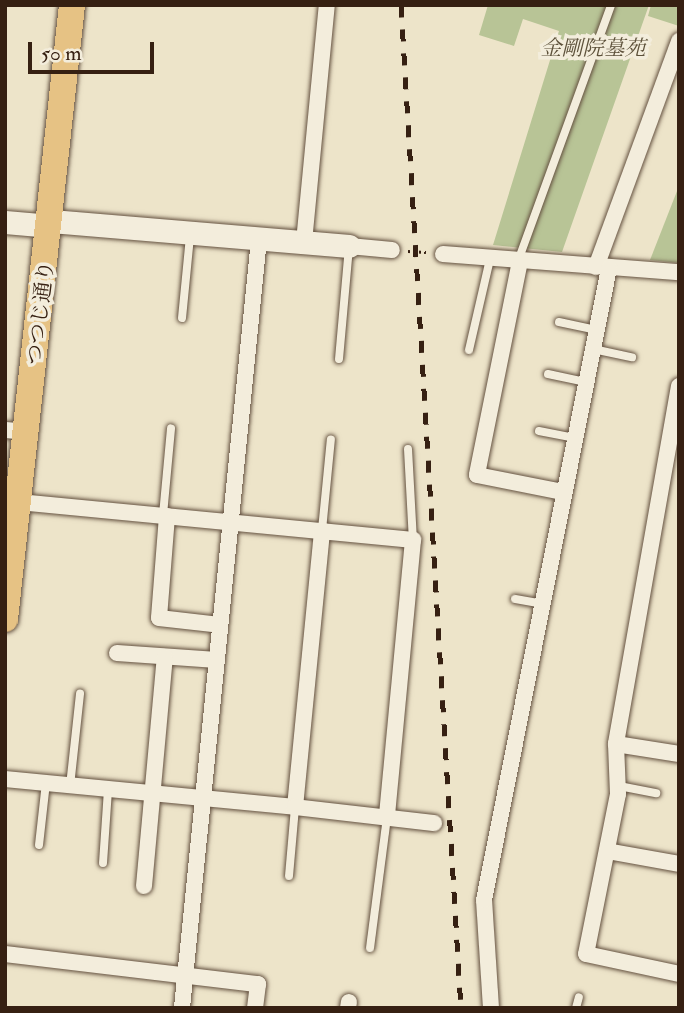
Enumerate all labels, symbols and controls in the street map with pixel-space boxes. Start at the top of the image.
scale bar [32,28,158,72]
park label: 金剛院墓苑 [541,36,645,62]
text: 50 m [41,40,82,67]
street label: つつじ通り [22,259,60,367]

